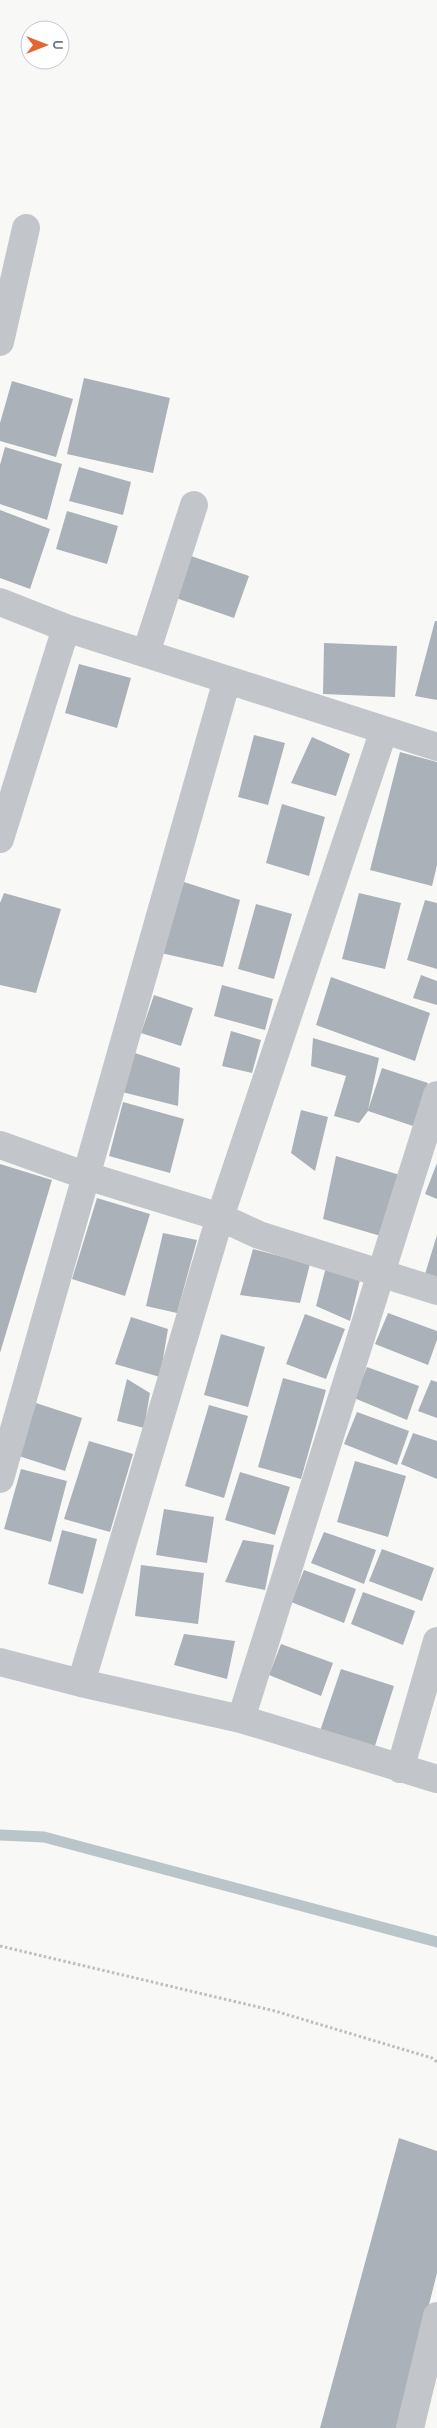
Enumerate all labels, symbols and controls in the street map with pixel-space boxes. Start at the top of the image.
north arrow [20,20,70,70]
text: U [49,40,67,50]

